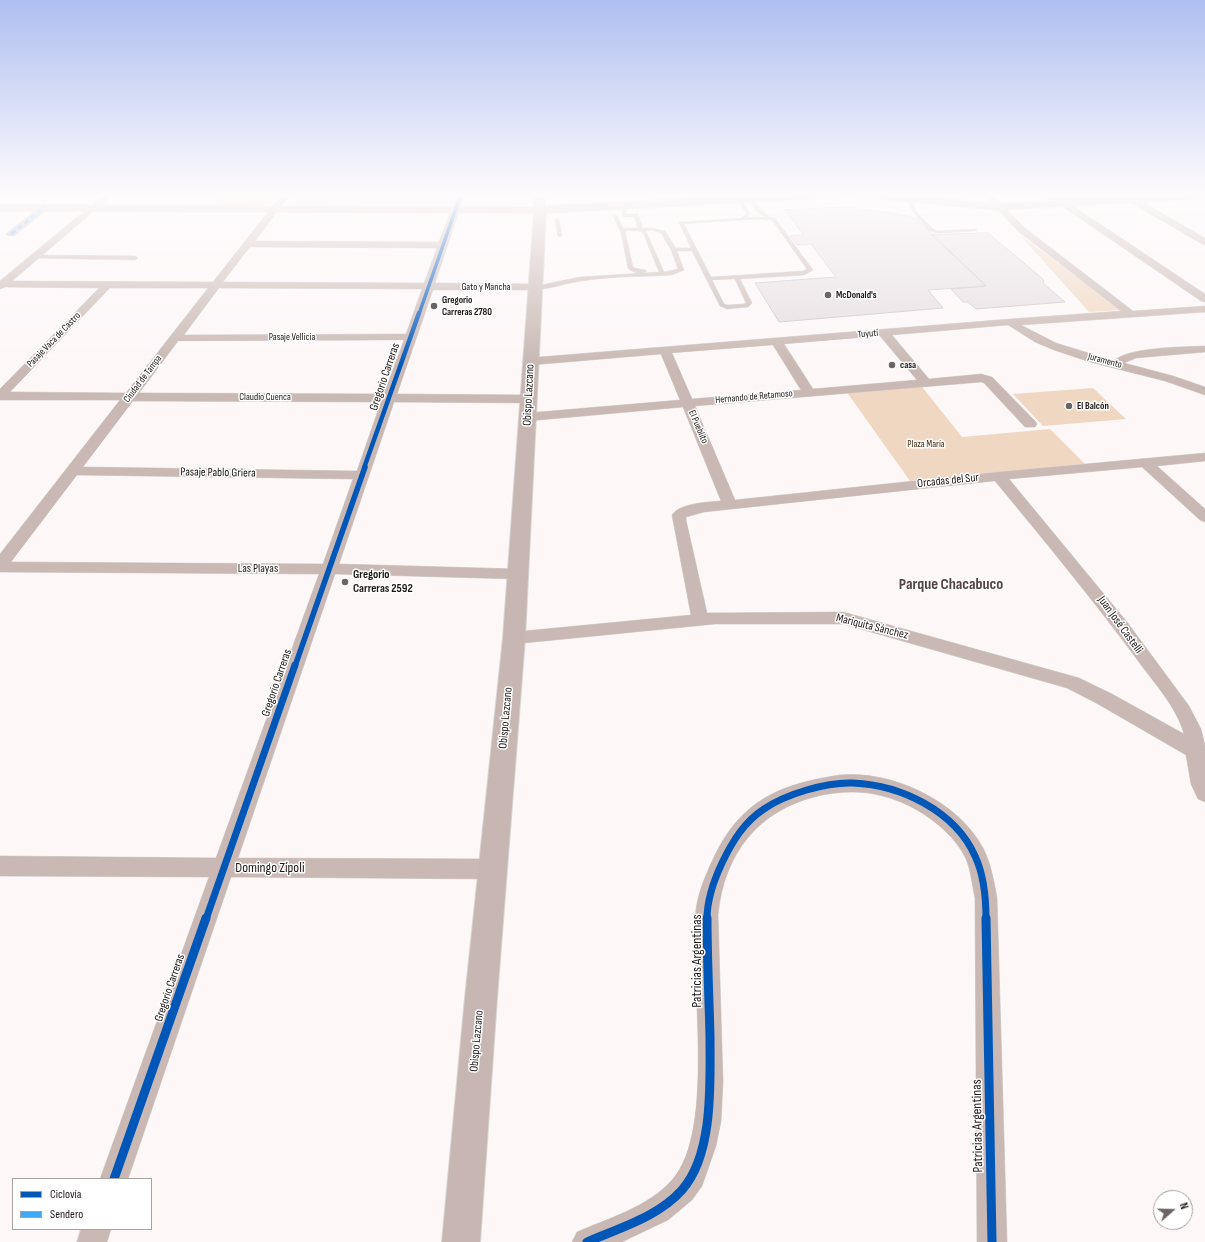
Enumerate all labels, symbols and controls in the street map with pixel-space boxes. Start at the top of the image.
street label: Gato y Mancha [461,281,511,293]
place label: McDonald's [836,289,877,301]
marker: McDonald's [823,290,833,300]
place label: Gregorio Carreras 2780 [442,294,492,318]
marker: Gregorio Carreras 2780 [429,301,439,311]
street label: Pasaje Vaca de Castro [25,310,83,370]
street label: Tuyutí [857,327,879,341]
street label: Pasaje Vellicia [269,331,315,343]
street label: Gregorio Carreras [367,341,403,413]
street label: Juramento [1087,351,1123,371]
street label: Ciudad de Tampa [121,353,165,405]
place label: casa [900,359,916,371]
marker: casa [887,360,897,370]
street label: Obispo Lazcano [520,364,538,426]
street label: Hernando de Retamoso [715,388,793,406]
street label: Claudio Cuenca [239,391,291,403]
place label: El Balcón [1077,400,1109,412]
marker: El Balcón [1064,401,1074,411]
street label: El Pueblito [686,408,710,446]
park label: Plaza María [907,438,945,450]
street label: Pasaje Pablo Griera [180,465,256,481]
street label: Orcadas del Sur [916,471,980,491]
street label: Las Playas [238,562,278,576]
place label: Gregorio Carreras 2592 [353,568,413,596]
district label: Parque Chacabuco [899,575,1003,595]
marker: Gregorio Carreras 2592 [340,577,350,587]
street label: Juan José Castelli [1094,593,1146,657]
street label: Mariquita Sánchez [834,611,910,643]
street label: Gregorio Carreras [259,647,295,719]
street label: Obispo Lazcano [496,687,516,749]
street label: Domingo Zípoli [235,860,305,876]
street label: Patricias Argentinas [689,914,705,1008]
street label: Gregorio Carreras [152,952,188,1024]
street label: Obispo Lazcano [467,1010,487,1072]
street label: Patricias Argentinas [969,1079,987,1173]
legend [12,1178,152,1230]
text: Ciclovía [50,1187,81,1202]
north arrow [1153,1190,1193,1230]
text: N [1177,1201,1191,1211]
text: Sendero [50,1207,83,1222]

